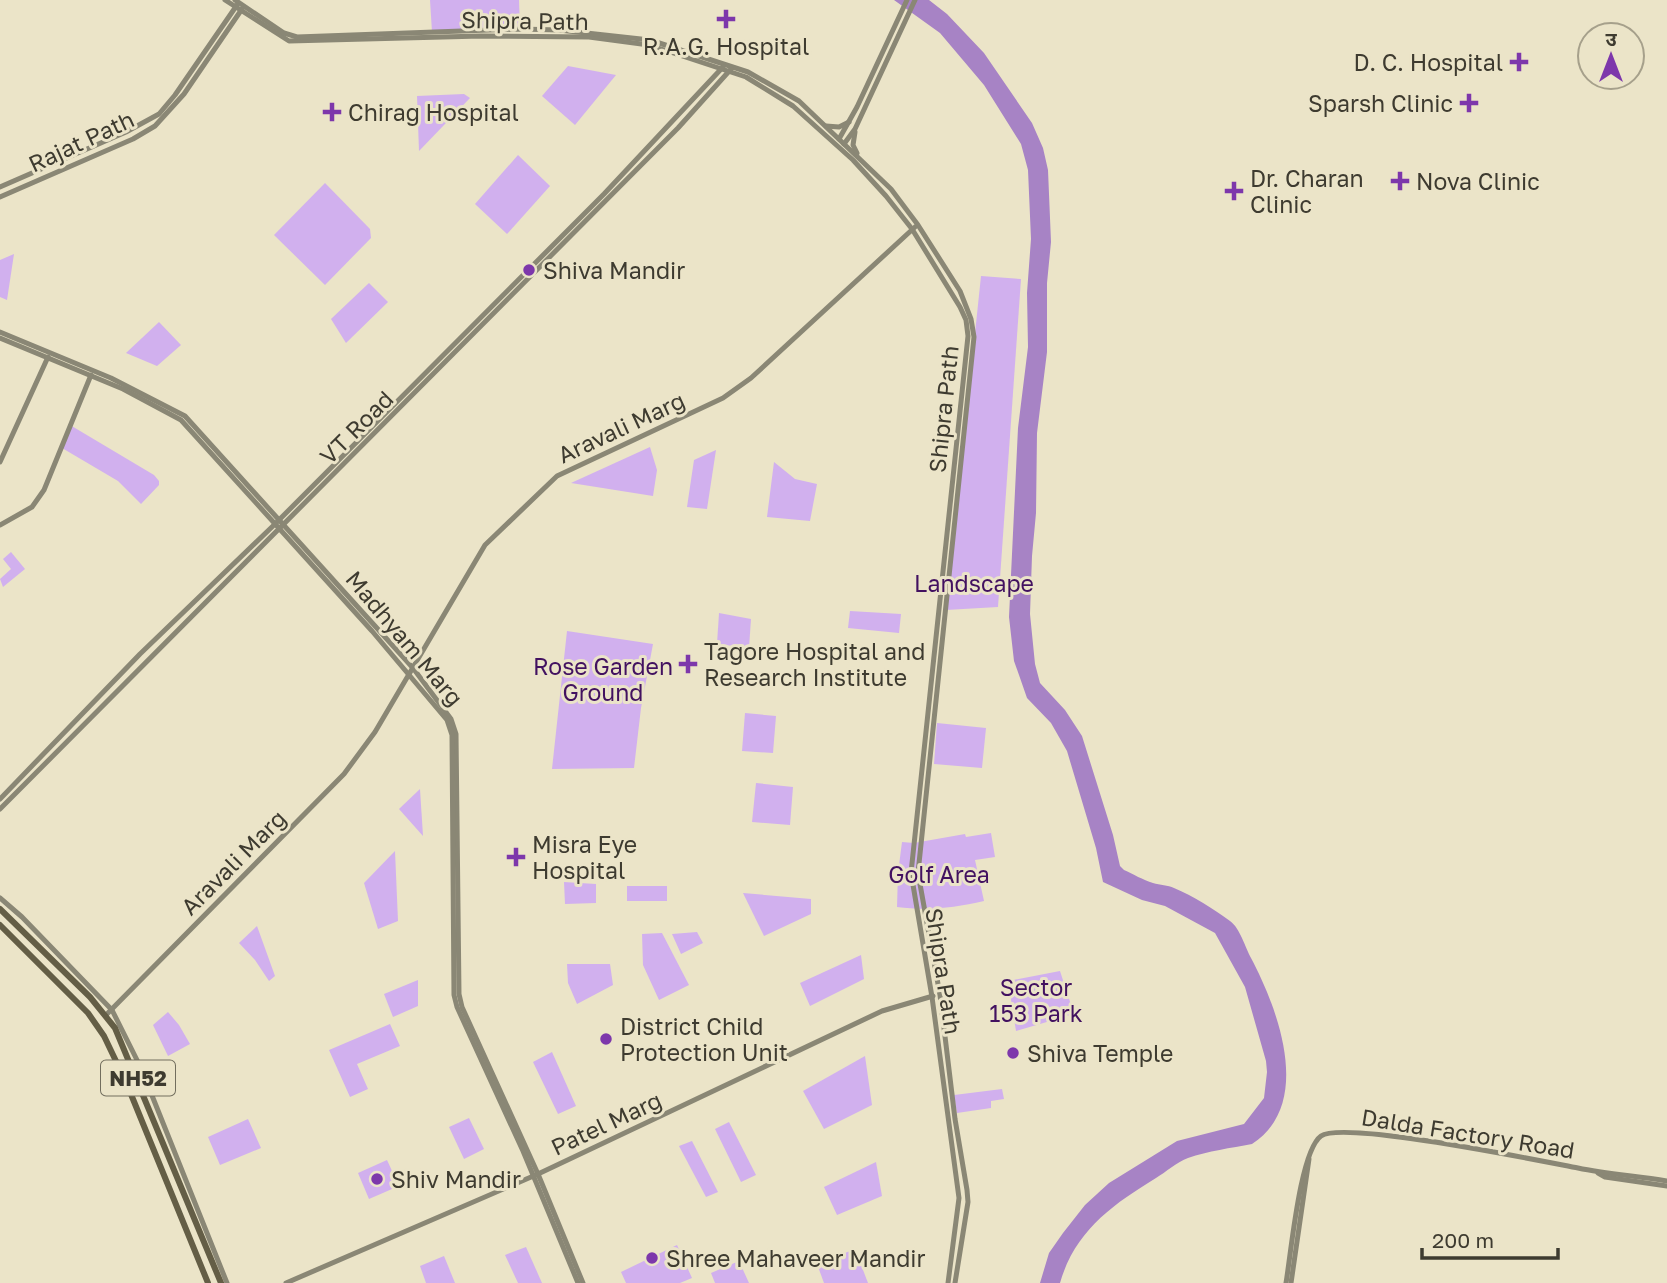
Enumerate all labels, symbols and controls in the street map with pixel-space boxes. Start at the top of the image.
street label: Shipra Path [461,5,589,35]
marker: R.A.G. Hospital [716,9,736,29]
north arrow [1576,21,1646,91]
text: उ [1605,27,1617,50]
place label: R.A.G. Hospital [643,32,809,60]
place label: D. C. Hospital [1354,48,1503,76]
marker: D. C. Hospital [1509,52,1529,72]
place label: Sparsh Clinic [1308,89,1453,117]
marker: Sparsh Clinic [1459,93,1479,113]
place label: Chirag Hospital [348,98,519,126]
marker: Chirag Hospital [322,102,342,122]
street label: Rajat Path [24,104,138,178]
place label: Dr. Charan Clinic [1250,164,1364,218]
place label: Nova Clinic [1416,167,1540,195]
marker: Nova Clinic [1390,171,1410,191]
marker: Dr. Charan Clinic [1224,181,1244,201]
place label: Shiva Mandir [543,256,685,284]
marker: Shiva Mandir [521,262,537,278]
street label: Shipra Path [922,344,964,474]
street label: VT Road [313,384,399,470]
street label: Aravali Marg [553,385,689,469]
street label: Madhyam Marg [340,565,470,711]
park label: Landscape [914,569,1034,597]
place label: Tagore Hospital and Research Institute [704,637,925,691]
park label: Rose Garden Ground [533,652,673,706]
marker: Tagore Hospital and Research Institute [678,654,698,674]
street label: Aravali Marg [175,804,291,920]
place label: Misra Eye Hospital [532,830,637,884]
marker: Misra Eye Hospital [506,847,526,867]
park label: Golf Area [888,860,990,888]
street label: Shipra Path [920,906,968,1036]
park label: Sector 153 Park [989,973,1083,1027]
place label: District Child Protection Unit [620,1012,788,1066]
marker: District Child Protection Unit [598,1031,614,1047]
place label: Shiva Temple [1027,1039,1173,1067]
marker: Shiva Temple [1005,1045,1021,1061]
road number: NH52 [101,1060,175,1096]
street label: Patel Marg [546,1085,666,1161]
street label: Dalda Factory Road [1359,1102,1577,1164]
place label: Shiv Mandir [391,1165,521,1193]
marker: Shiv Mandir [369,1171,385,1187]
scale bar [1422,1216,1558,1260]
text: 200 m [1432,1227,1494,1253]
place label: Shree Mahaveer Mandir [666,1244,926,1272]
marker: Shree Mahaveer Mandir [644,1250,660,1266]

